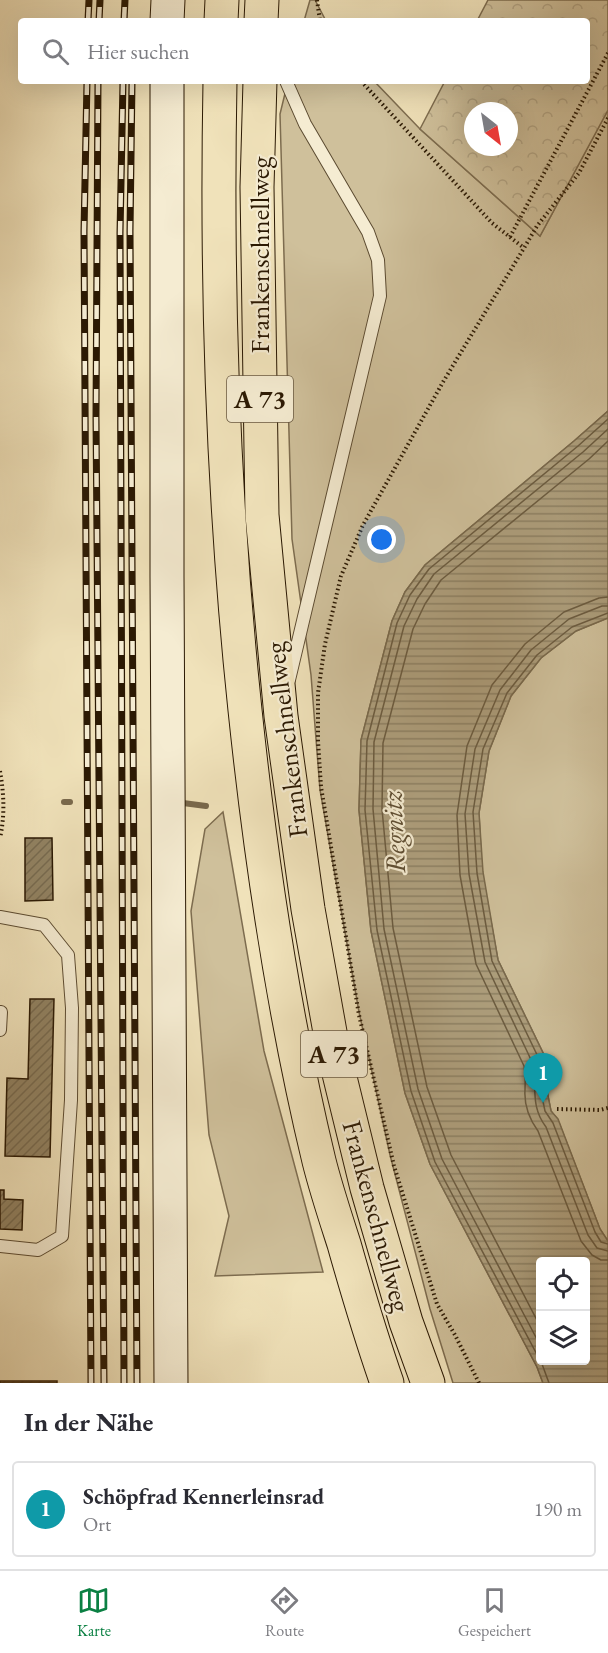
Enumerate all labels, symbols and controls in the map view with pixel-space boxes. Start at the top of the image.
search box [18,18,590,84]
icon: search [39,35,72,68]
text: Hier suchen [87,37,190,66]
north arrow [464,102,518,156]
street label: Frankenschnellweg [242,156,277,353]
road number: A 73 [227,376,293,422]
your location [367,525,396,554]
street label: Frankenschnellweg [257,640,315,840]
water label: Regnitz [373,789,413,874]
road number: A 73 [301,1031,367,1077]
pin: 1 [524,1054,562,1103]
street label: Frankenschnellweg [335,1116,419,1316]
map controls [536,1257,590,1365]
button: locate [536,1257,590,1311]
button: layers [536,1311,590,1365]
text: In der Nähe [24,1405,153,1439]
text: Schöpfrad Kennerleinsrad [83,1482,324,1511]
text: 1 [40,1496,51,1522]
text: 190 m [534,1496,582,1522]
text: Ort [83,1511,111,1537]
tab: Karte [77,1584,111,1641]
tab: Route [265,1584,304,1641]
tab: Gespeichert [458,1584,531,1641]

